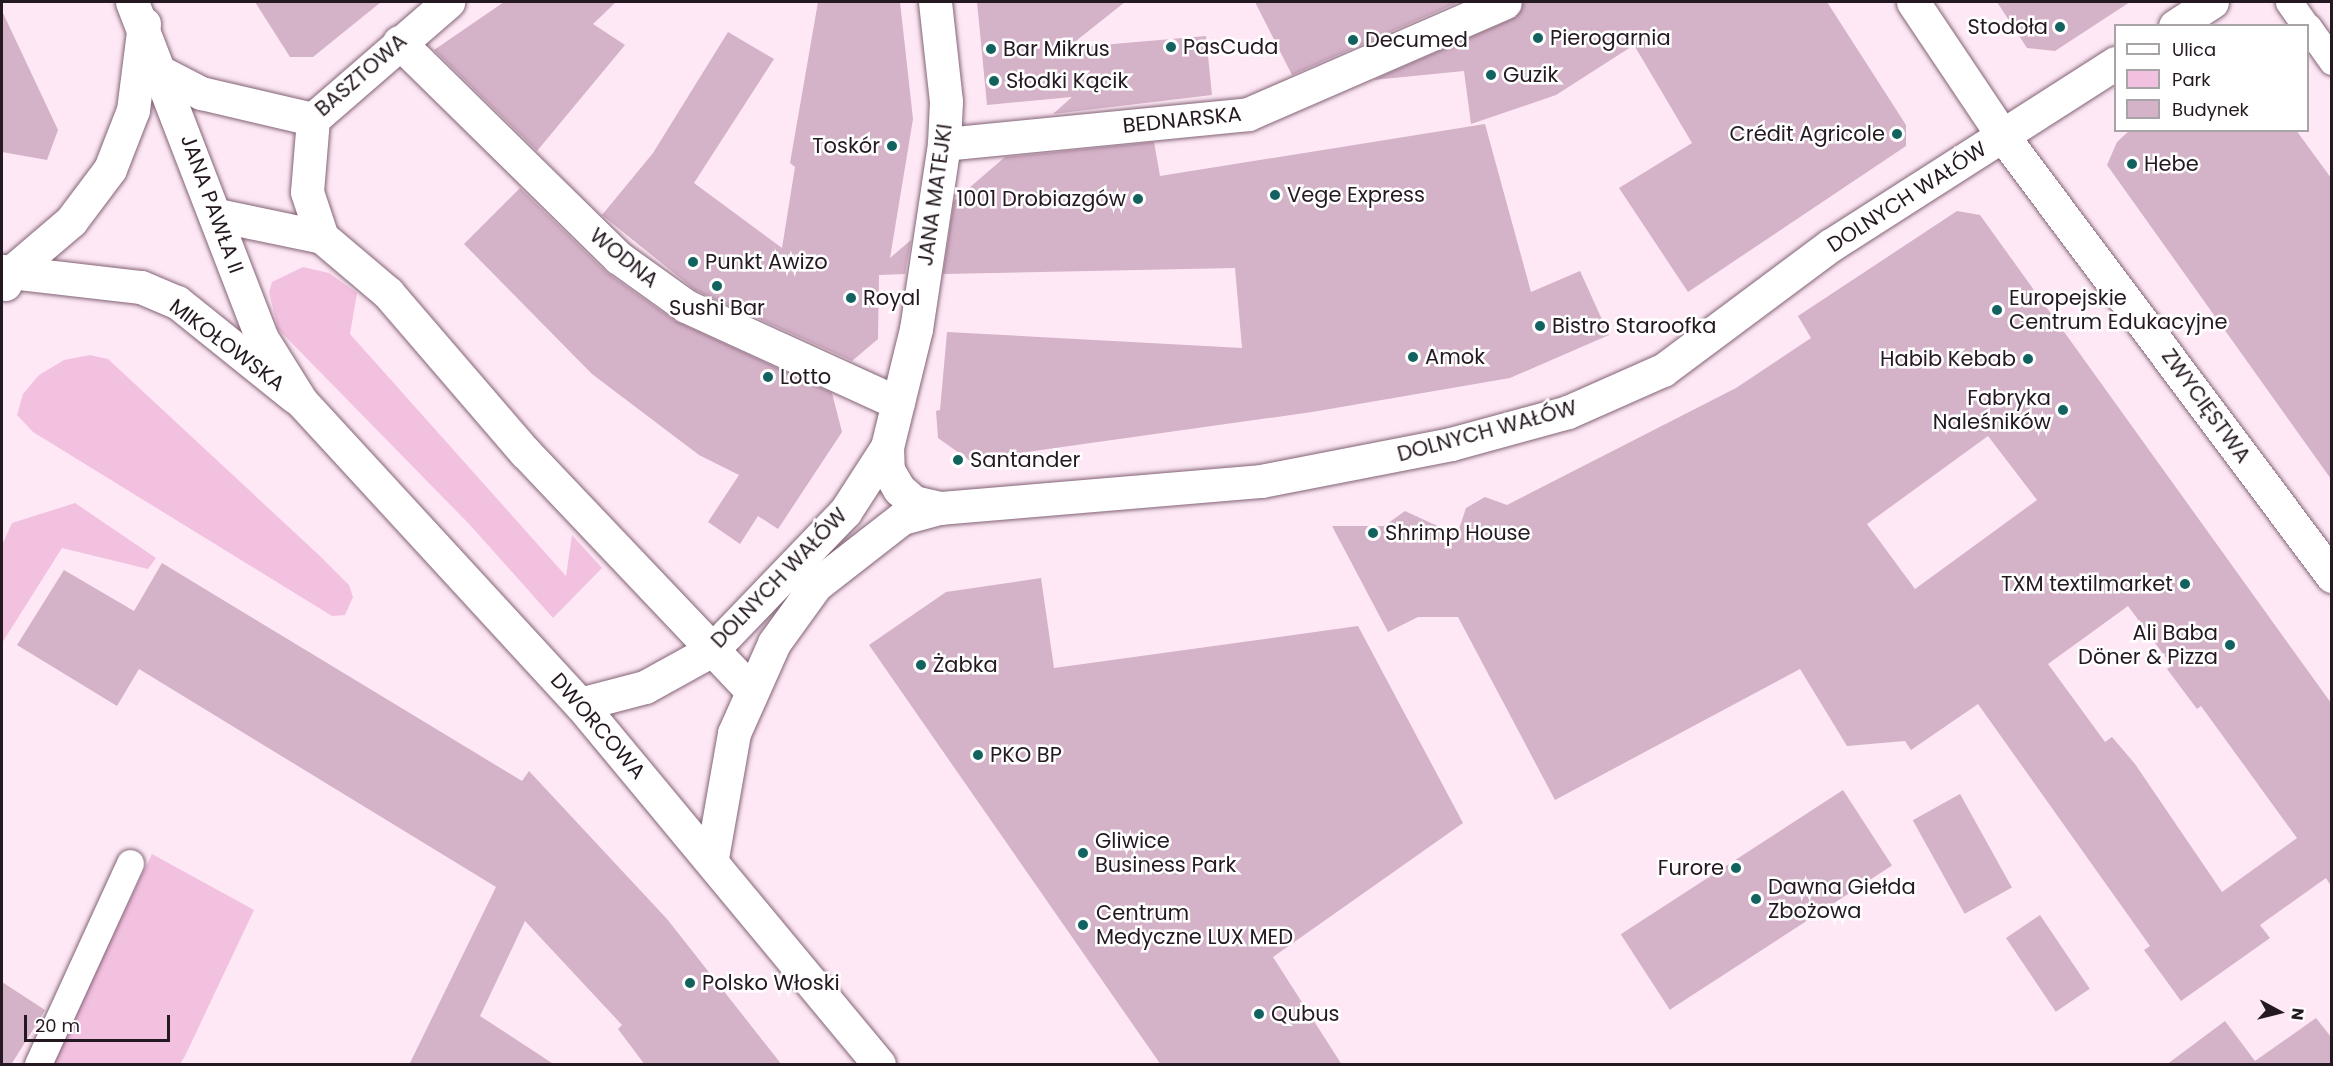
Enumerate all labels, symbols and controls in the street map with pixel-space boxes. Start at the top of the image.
place label: Stodoła [1967,14,2048,40]
marker: Stodoła [2053,20,2067,34]
legend [2114,24,2309,132]
place label: Pierogarnia [1550,25,1671,51]
place label: Decumed [1365,27,1468,53]
street label: BASZTOWA [310,28,412,122]
marker: Pierogarnia [1531,31,1545,45]
marker: Decumed [1346,33,1360,47]
place label: PasCuda [1183,34,1278,60]
place label: Bar Mikrus [1003,36,1110,62]
text: Ulica [2172,37,2216,62]
marker: PasCuda [1164,40,1178,54]
marker: Bar Mikrus [984,42,998,56]
place label: Guzik [1503,62,1558,88]
text: Park [2172,67,2211,92]
place label: Słodki Kącik [1006,68,1128,94]
marker: Guzik [1484,68,1498,82]
marker: Słodki Kącik [987,74,1001,88]
text: Budynek [2172,97,2249,122]
street label: BEDNARSKA [1121,101,1243,139]
place label: Crédit Agricole [1730,121,1885,147]
street label: JANA MATEJKI [913,122,957,268]
marker: Crédit Agricole [1890,127,1904,141]
street label: JANA PAWŁA II [175,131,249,277]
place label: Toskór [812,133,880,159]
street label: DOLNYCH WAŁÓW [1823,136,1991,258]
marker: Toskór [885,139,899,153]
place label: Hebe [2144,151,2199,177]
marker: Hebe [2125,157,2139,171]
place label: Vege Express [1287,182,1425,208]
place label: 1001 Drobiazgów [956,186,1126,212]
marker: Vege Express [1268,188,1282,202]
marker: 1001 Drobiazgów [1131,192,1145,206]
street label: WODNA [585,223,663,293]
place label: Punkt Awizo [705,249,828,275]
marker: Punkt Awizo [686,255,700,269]
marker: Sushi Bar [710,279,724,293]
place label: Royal [863,285,920,311]
place label: Europejskie Centrum Edukacyjne [2009,285,2227,335]
marker: Royal [844,291,858,305]
street label: MIKOŁOWSKA [164,294,290,396]
place label: Sushi Bar [669,295,765,321]
marker: Europejskie Centrum Edukacyjne [1990,303,2004,317]
place label: Bistro Staroofka [1552,313,1716,339]
marker: Bistro Staroofka [1533,319,1547,333]
place label: Amok [1425,344,1485,370]
street label: ZWYCIĘSTWA [2156,344,2256,468]
place label: Habib Kebab [1880,346,2016,372]
marker: Amok [1406,350,1420,364]
marker: Habib Kebab [2021,352,2035,366]
place label: Lotto [780,364,831,390]
marker: Lotto [761,370,775,384]
place label: Fabryka Naleśników [1933,385,2051,435]
street label: DOLNYCH WAŁÓW [1395,395,1579,467]
marker: Fabryka Naleśników [2056,403,2070,417]
place label: Santander [970,447,1080,473]
marker: Santander [951,453,965,467]
street label: DOLNYCH WAŁÓW [706,503,852,653]
place label: Shrimp House [1385,520,1531,546]
marker: Shrimp House [1366,526,1380,540]
place label: TXM textilmarket [2001,571,2173,597]
marker: TXM textilmarket [2178,577,2192,591]
place label: Ali Baba Döner & Pizza [2078,620,2218,670]
marker: Ali Baba Döner & Pizza [2223,638,2237,652]
place label: Żabka [933,652,998,678]
marker: Żabka [914,658,928,672]
street label: DWORCOWA [545,668,651,784]
place label: PKO BP [990,742,1062,768]
marker: PKO BP [971,748,985,762]
place label: Gliwice Business Park [1095,828,1236,878]
marker: Gliwice Business Park [1076,846,1090,860]
place label: Furore [1658,855,1724,881]
marker: Furore [1729,861,1743,875]
place label: Dawna Giełda Zbożowa [1768,874,1916,924]
marker: Dawna Giełda Zbożowa [1749,892,1763,906]
place label: Centrum Medyczne LUX MED [1096,900,1293,950]
marker: Centrum Medyczne LUX MED [1074,916,1092,934]
place label: Polsko Włoski [702,970,840,996]
marker: Polsko Włoski [683,976,697,990]
north arrow [2249,982,2309,1042]
place label: Qubus [1271,1001,1340,1027]
scale bar [27,1003,172,1041]
marker: Qubus [1252,1007,1266,1021]
text: N [2285,1007,2310,1022]
text: 20 m [35,1013,80,1038]

